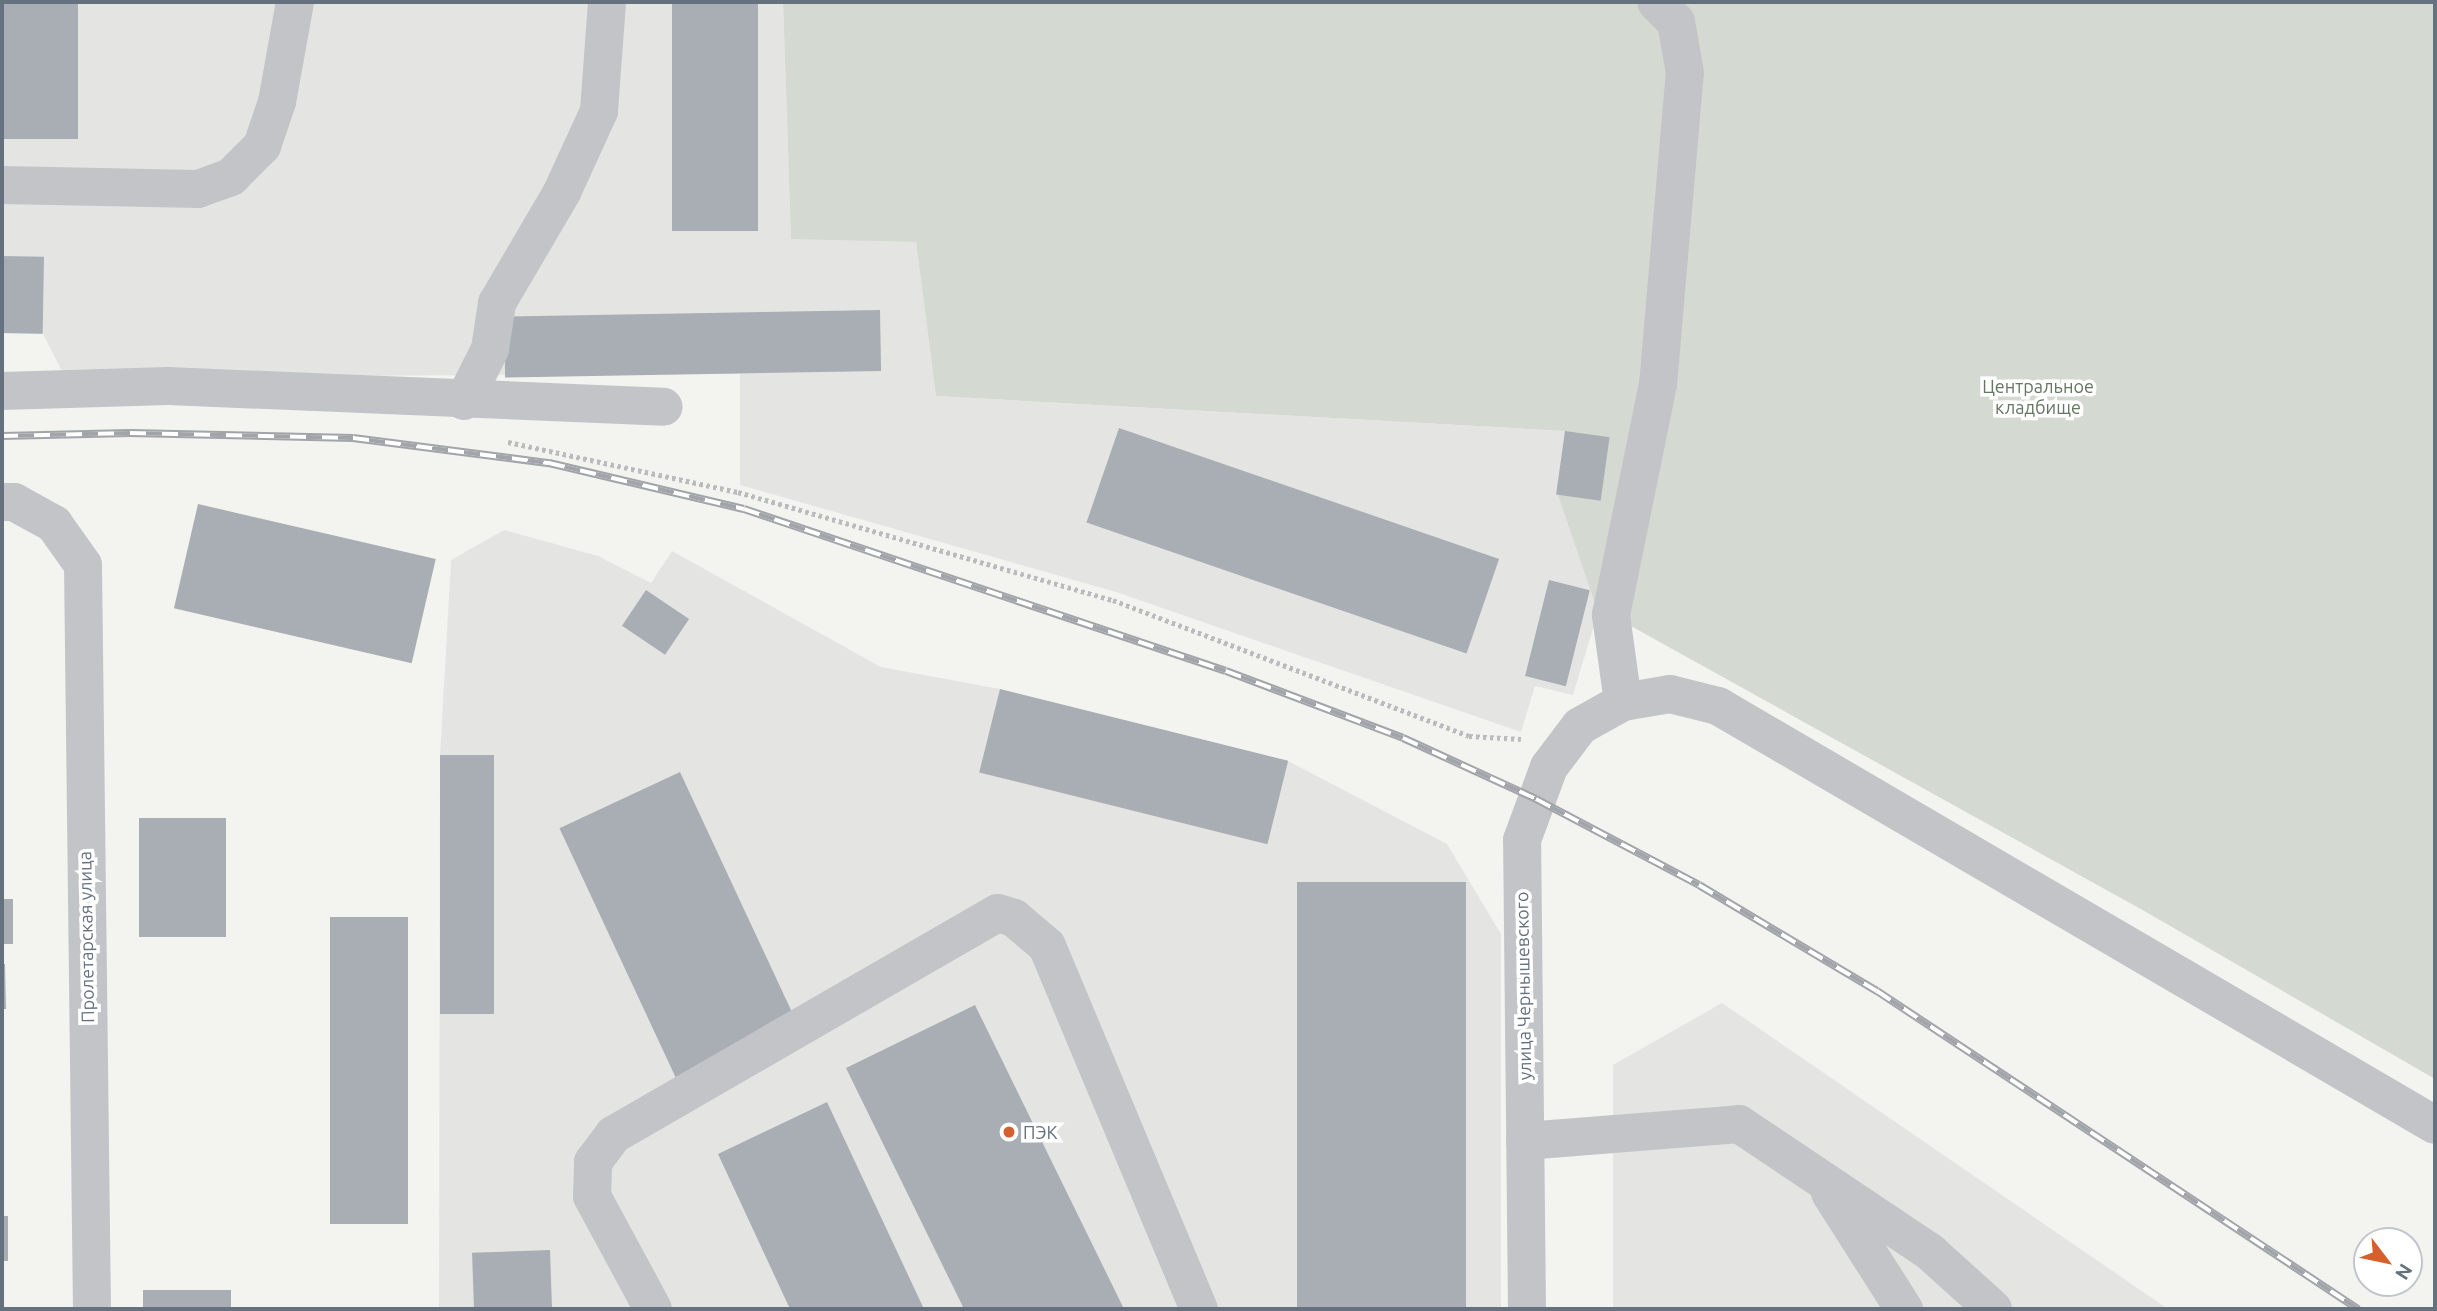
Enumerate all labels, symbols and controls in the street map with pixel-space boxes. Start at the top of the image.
park label: Центральное кладбище [1982,376,2094,418]
street label: Пролетарская улица [74,851,98,1023]
street label: улица Чернышевского [1511,891,1535,1081]
place label: ПЭК [1023,1121,1057,1143]
marker: ПЭК [1001,1124,1017,1140]
north arrow [2353,1227,2423,1297]
text: N [2391,1260,2417,1284]

